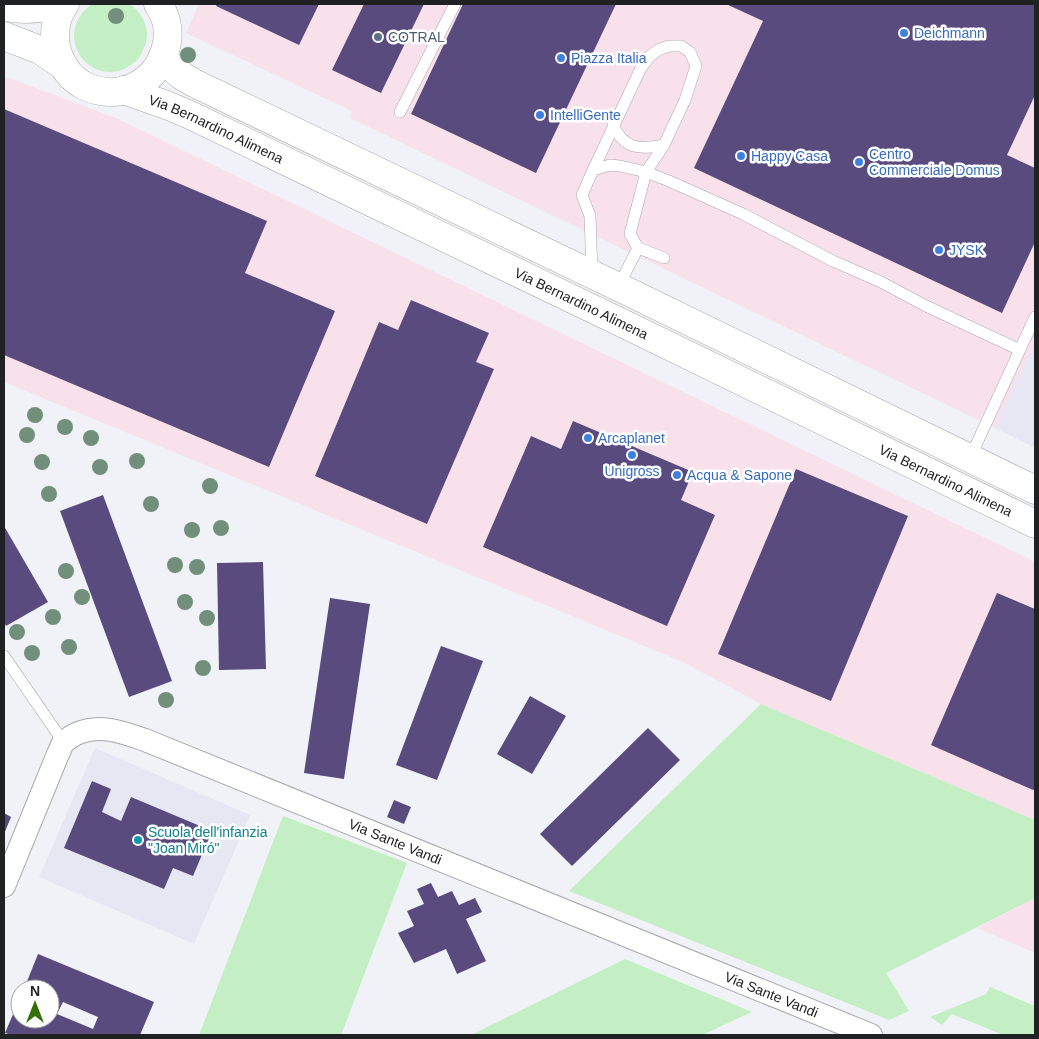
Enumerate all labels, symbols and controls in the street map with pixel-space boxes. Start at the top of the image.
place label: Deichmann [914,25,985,41]
marker: Deichmann [898,27,910,39]
place label: COTRAL [388,29,445,45]
marker: COTRAL [372,31,384,43]
place label: Piazza Italia [571,50,647,66]
marker: Piazza Italia [555,52,567,64]
street label: Via Bernardino Alimena [147,91,286,167]
place label: IntelliGente [550,107,621,123]
marker: IntelliGente [534,109,546,121]
place label: Centro Commerciale Domus [869,146,1000,178]
place label: Happy Casa [751,148,828,164]
marker: Happy Casa [735,150,747,162]
marker: Centro Commerciale Domus [853,156,865,168]
place label: JYSK [949,242,985,258]
marker: JYSK [933,244,945,256]
street label: Via Bernardino Alimena [512,264,651,343]
place label: Arcaplanet [598,430,665,446]
marker: Arcaplanet [582,432,594,444]
street label: Via Bernardino Alimena [876,441,1015,520]
marker: Unigross [626,449,638,461]
place label: Unigross [604,463,660,479]
place label: Acqua & Sapone [687,467,792,483]
marker: Acqua & Sapone [671,469,683,481]
street label: Via Sante Vandi [346,816,444,868]
place label: Scuola dell'infanzia "Joan Miró" [148,824,268,856]
marker: Scuola dell'infanzia "Joan Miró" [132,834,144,846]
street label: Via Sante Vandi [722,968,820,1021]
north arrow [10,979,60,1029]
text: N [30,983,40,999]

